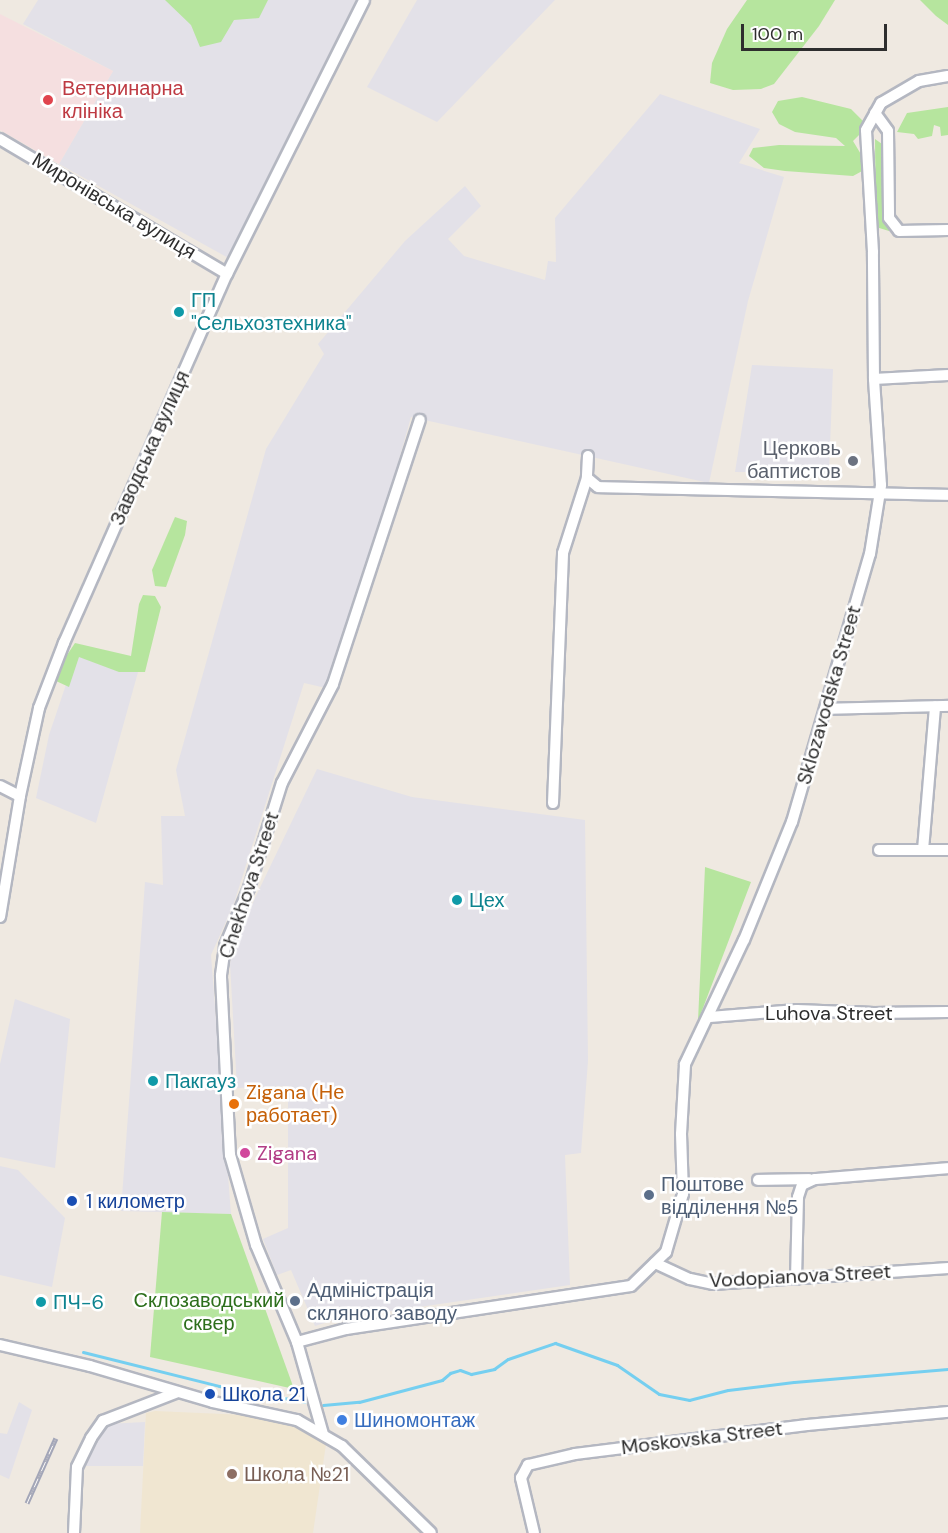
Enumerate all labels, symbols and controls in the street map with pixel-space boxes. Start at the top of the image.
scale bar [744,12,890,50]
text: 100 m [752,22,803,46]
place label: Ветеринарна клініка [62,77,184,124]
marker: Ветеринарна клініка [39,91,57,109]
street label: Миронівська вулиця [28,148,200,264]
place label: ГП "Сельхозтехника" [191,288,352,335]
marker: ГП "Сельхозтехника" [172,305,186,319]
street label: Заводська вулиця [105,367,195,529]
place label: Церковь баптистов [747,437,841,484]
marker: Церковь баптистов [846,454,860,468]
street label: Sklozavodska Street [792,603,866,787]
street label: Chekhova Street [214,809,284,961]
place label: Цех [469,888,504,912]
marker: Цех [450,893,464,907]
street label: Luhova Street [765,1001,893,1025]
place label: Пакгауз [165,1069,236,1093]
marker: Пакгауз [146,1074,160,1088]
place label: Zigana (Не работает) [246,1080,344,1127]
marker: Zigana (Не работает) [227,1097,241,1111]
place label: Zigana [257,1141,317,1165]
marker: Zigana [238,1146,252,1160]
place label: Поштове відділення №5 [661,1172,799,1219]
marker: Поштове відділення №5 [642,1188,656,1202]
place label: 1 километр [86,1189,185,1213]
marker: 1 километр [63,1192,81,1210]
street label: Vodopianova Street [708,1259,892,1293]
place label: Адміністрація скляного заводу [307,1278,457,1325]
park label: Склозаводський сквер [134,1289,284,1336]
place label: ПЧ-6 [53,1290,104,1314]
marker: Адміністрація скляного заводу [288,1294,302,1308]
marker: ПЧ-6 [34,1295,48,1309]
place label: Школа 21 [222,1382,306,1406]
marker: Школа 21 [203,1387,217,1401]
place label: Шиномонтаж [354,1408,475,1432]
marker: Шиномонтаж [335,1413,349,1427]
street label: Moskovska Street [620,1416,784,1460]
place label: Школа №21 [244,1462,349,1486]
marker: Школа №21 [225,1467,239,1481]

